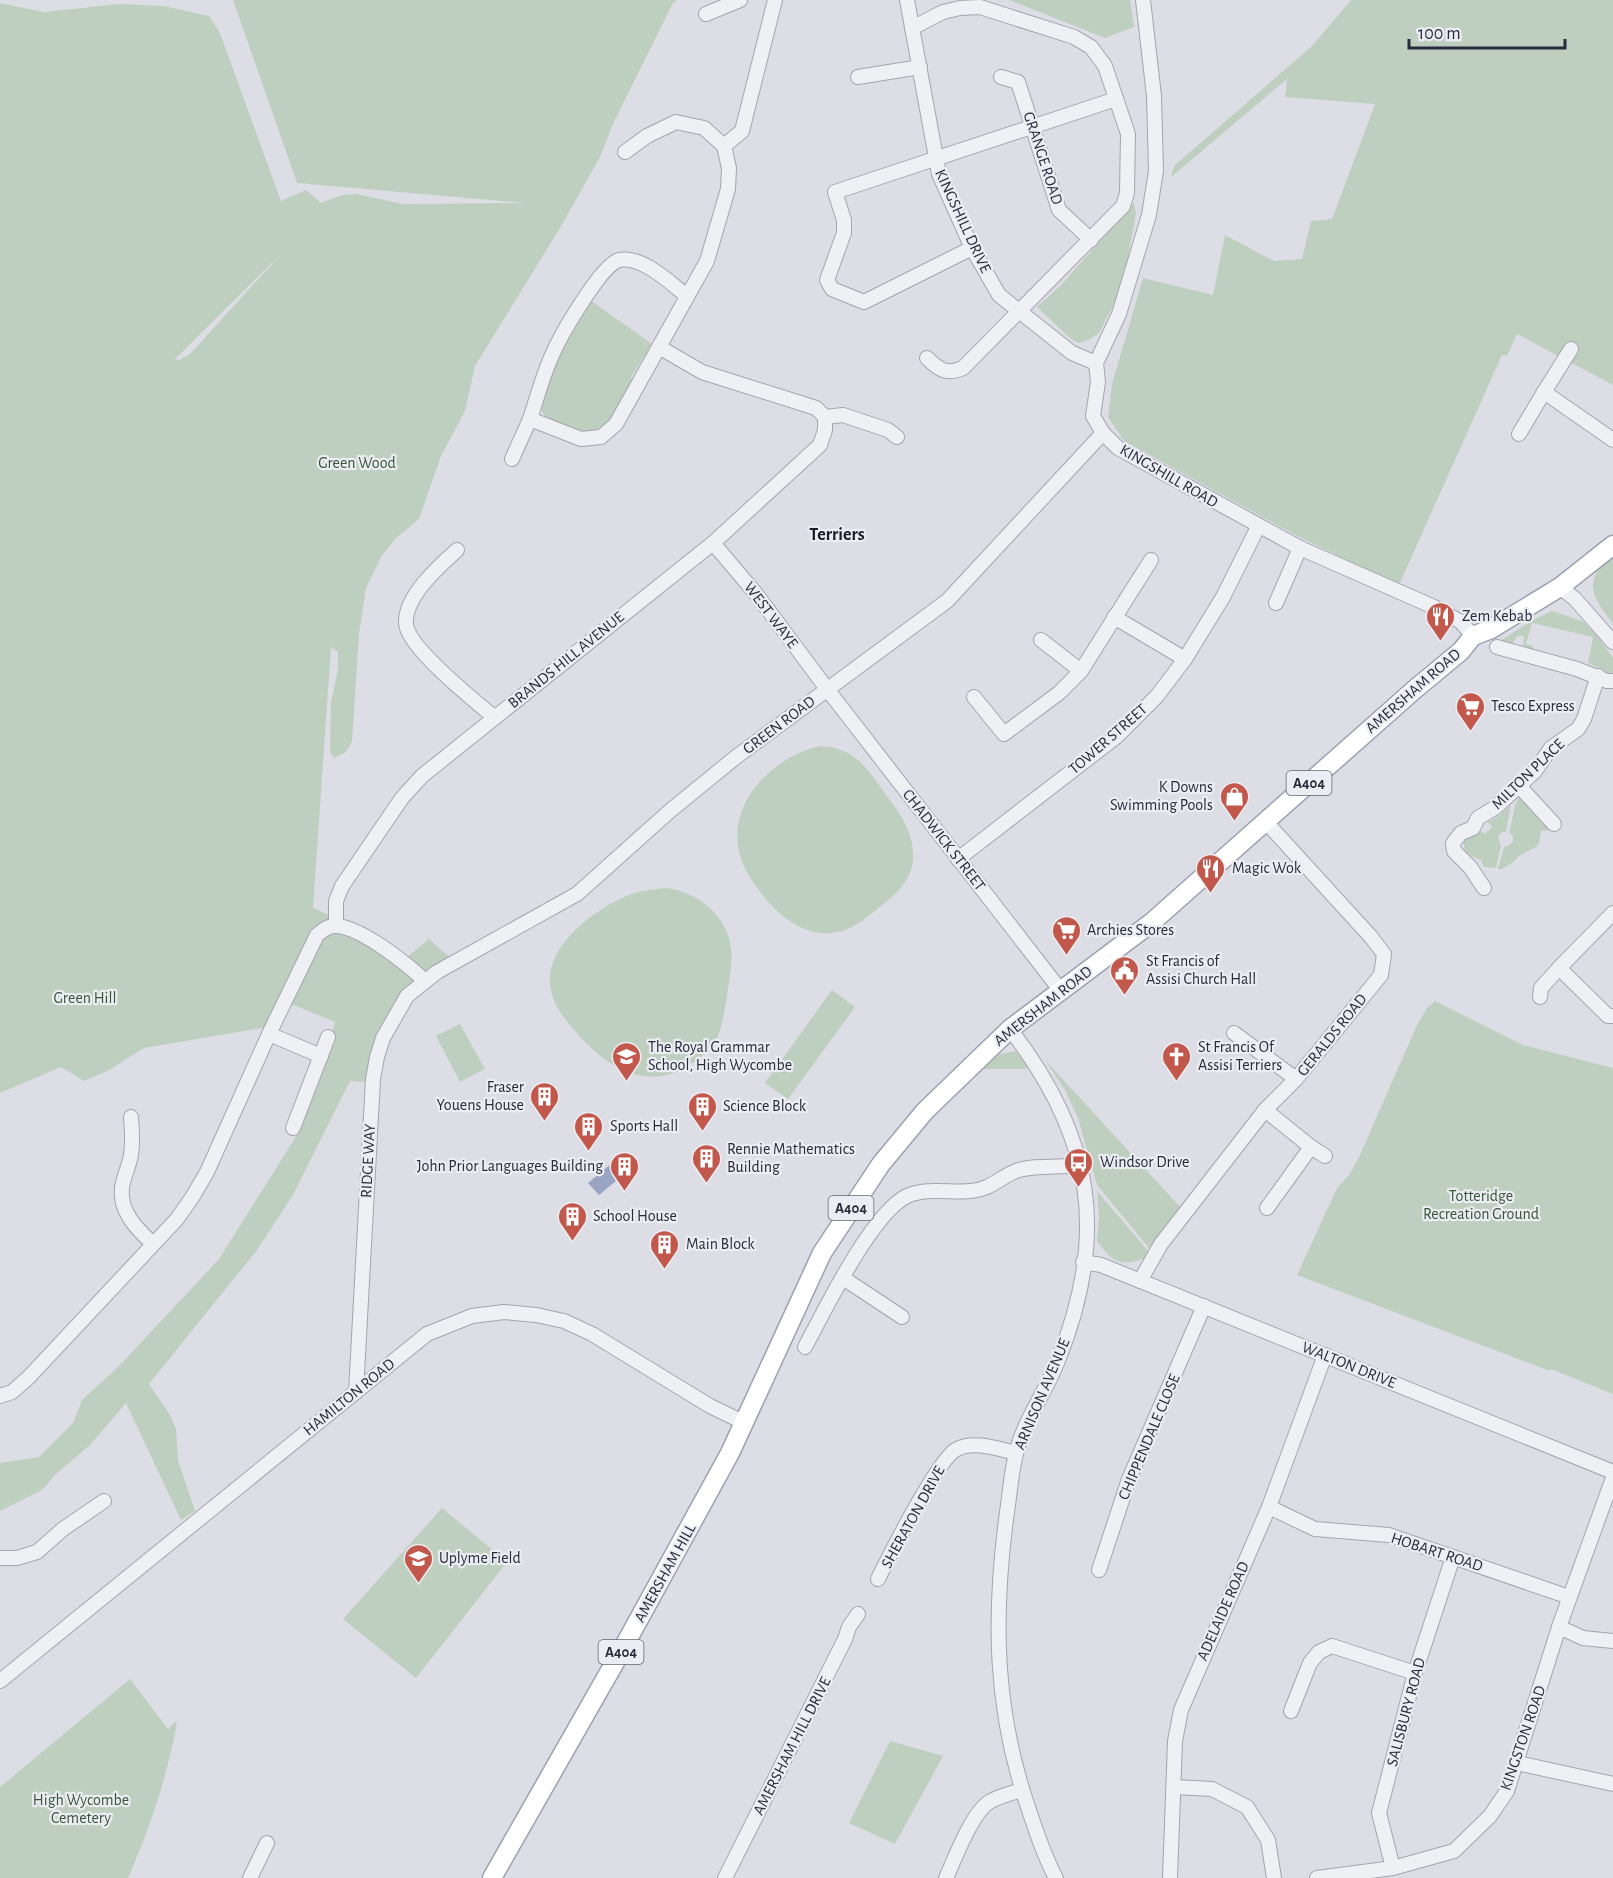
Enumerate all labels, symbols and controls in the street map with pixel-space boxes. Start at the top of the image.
scale bar [1409,12,1565,50]
text: 100 m [1418,25,1461,43]
street label: GRANGE ROAD [1020,110,1066,206]
street label: KINGSHILL DRIVE [932,167,994,275]
street label: KINGSHILL ROAD [1117,442,1221,510]
park label: Green Wood [318,455,396,471]
district label: Terriers [809,526,865,544]
street label: WEST WAYE [741,579,801,651]
restaurant icon: Zem Kebab [1425,600,1457,642]
street label: BRANDS HILL AVENUE [505,608,627,711]
place label: Zem Kebab [1462,608,1532,624]
street label: AMERSHAM ROAD [1363,646,1463,736]
supermarket icon: Tesco Express [1454,690,1486,732]
street label: GREEN ROAD [740,693,818,757]
place label: Tesco Express [1491,698,1575,714]
street label: TOWER STREET [1066,701,1150,777]
street label: MILTON PLACE [1489,735,1567,812]
road number: A404 [1286,771,1332,795]
place label: K Downs Swimming Pools [1110,779,1213,813]
shop icon: K Downs Swimming Pools [1218,780,1250,822]
street label: CHADWICK STREET [900,786,989,894]
restaurant icon: Magic Wok [1195,852,1227,894]
place label: Magic Wok [1232,860,1302,876]
supermarket icon: Archies Stores [1050,914,1082,956]
place label: Archies Stores [1087,922,1174,938]
place label: St Francis of Assisi Church Hall [1146,953,1256,987]
public building icon: St Francis of Assisi Church Hall [1109,954,1141,996]
street label: AMERSHAM ROAD [991,963,1095,1049]
park label: Green Hill [54,990,116,1006]
street label: GERALDS ROAD [1294,991,1370,1079]
place label: The Royal Grammar School, High Wycombe [648,1039,792,1074]
place label: St Francis Of Assisi Terriers [1198,1039,1282,1073]
school or university icon: The Royal Grammar School, High Wycombe [611,1040,643,1082]
church icon: St Francis Of Assisi Terriers [1161,1040,1193,1082]
place label: Fraser Youens House [436,1079,525,1113]
building icon: Fraser Youens House [529,1080,561,1122]
building icon: Science Block [686,1090,718,1132]
place label: Science Block [723,1098,807,1114]
building icon: Sports Hall [573,1110,605,1152]
place label: Sports Hall [610,1118,678,1134]
street label: RIDGE WAY [358,1123,378,1199]
place label: Rennie Mathematics Building [727,1141,855,1175]
building icon: Rennie Mathematics Building [690,1142,722,1184]
bus stop icon: Windsor Drive [1063,1146,1095,1188]
building icon: John Prior Languages Building [608,1150,640,1192]
place label: Windsor Drive [1100,1154,1189,1170]
place label: John Prior Languages Building [417,1158,603,1174]
park label: Totteridge Recreation Ground [1423,1188,1539,1222]
road number: A404 [828,1196,874,1220]
building icon: School House [556,1200,588,1242]
place label: School House [593,1208,677,1224]
building icon: Main Block [649,1228,681,1270]
place label: Main Block [686,1236,755,1252]
street label: ARNISON AVENUE [1011,1336,1073,1452]
street label: WALTON DRIVE [1300,1339,1399,1391]
street label: HAMILTON ROAD [300,1355,398,1439]
street label: CHIPPENDALE CLOSE [1115,1371,1183,1502]
street label: SHERATON DRIVE [878,1463,948,1571]
street label: AMERSHAM HILL [631,1521,699,1625]
street label: HOBART ROAD [1389,1530,1485,1574]
school or university icon: Uplyme Field [402,1542,434,1584]
place label: Uplyme Field [439,1550,521,1567]
street label: ADELAIDE ROAD [1194,1559,1252,1663]
road number: A404 [598,1640,644,1664]
street label: SALISBURY ROAD [1384,1656,1428,1768]
street label: AMERSHAM HILL DRIVE [750,1674,834,1818]
street label: KINGSTON ROAD [1498,1684,1548,1792]
park label: High Wycombe Cemetery [33,1792,129,1827]

